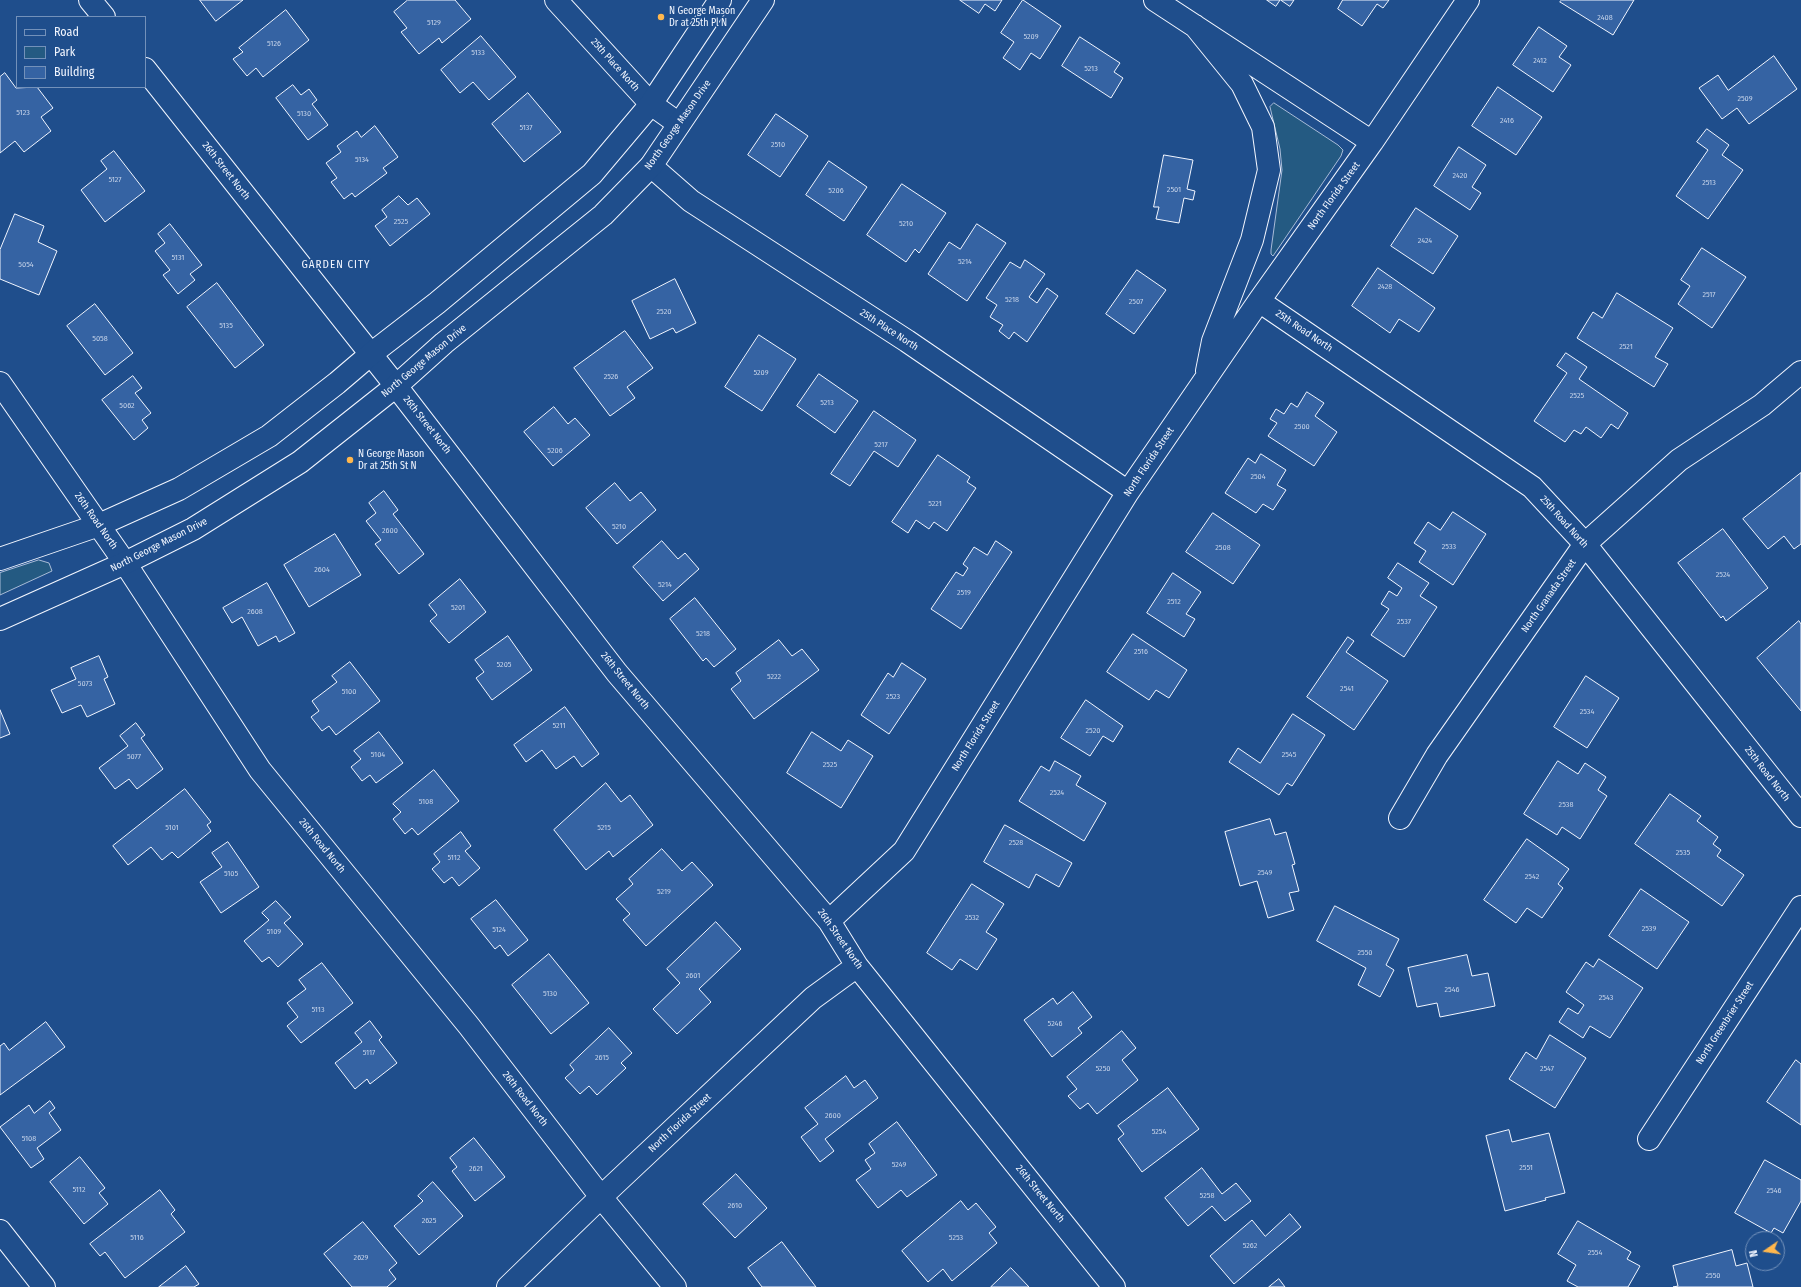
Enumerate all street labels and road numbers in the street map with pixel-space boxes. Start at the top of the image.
street label: 25th Place North [588,36,642,94]
street label: North George Mason Drive [642,78,714,172]
street label: 26th Street North [200,140,252,202]
street label: North Florida Street [1305,160,1363,232]
street label: 25th Place North [858,307,920,353]
street label: 25th Road North [1273,307,1335,355]
street label: North George Mason Drive [379,322,469,400]
street label: 26th Street North [401,394,453,456]
street label: North Florida Street [1121,425,1177,499]
street label: 26th Road North [72,490,120,552]
street label: 25th Road North [1537,493,1591,551]
street label: North George Mason Drive [109,515,209,575]
street label: North Granada Street [1519,557,1579,635]
street label: 26th Street North [598,650,652,712]
street label: North Florida Street [949,698,1003,774]
street label: 25th Road North [1742,744,1792,804]
street label: 26th Road North [296,816,348,876]
street label: 26th Street North [815,907,865,971]
street label: North Greenbrier Street [1694,979,1756,1067]
street label: 26th Road North [500,1069,550,1129]
street label: North Florida Street [646,1091,714,1155]
street label: 26th Street North [1013,1163,1067,1225]

